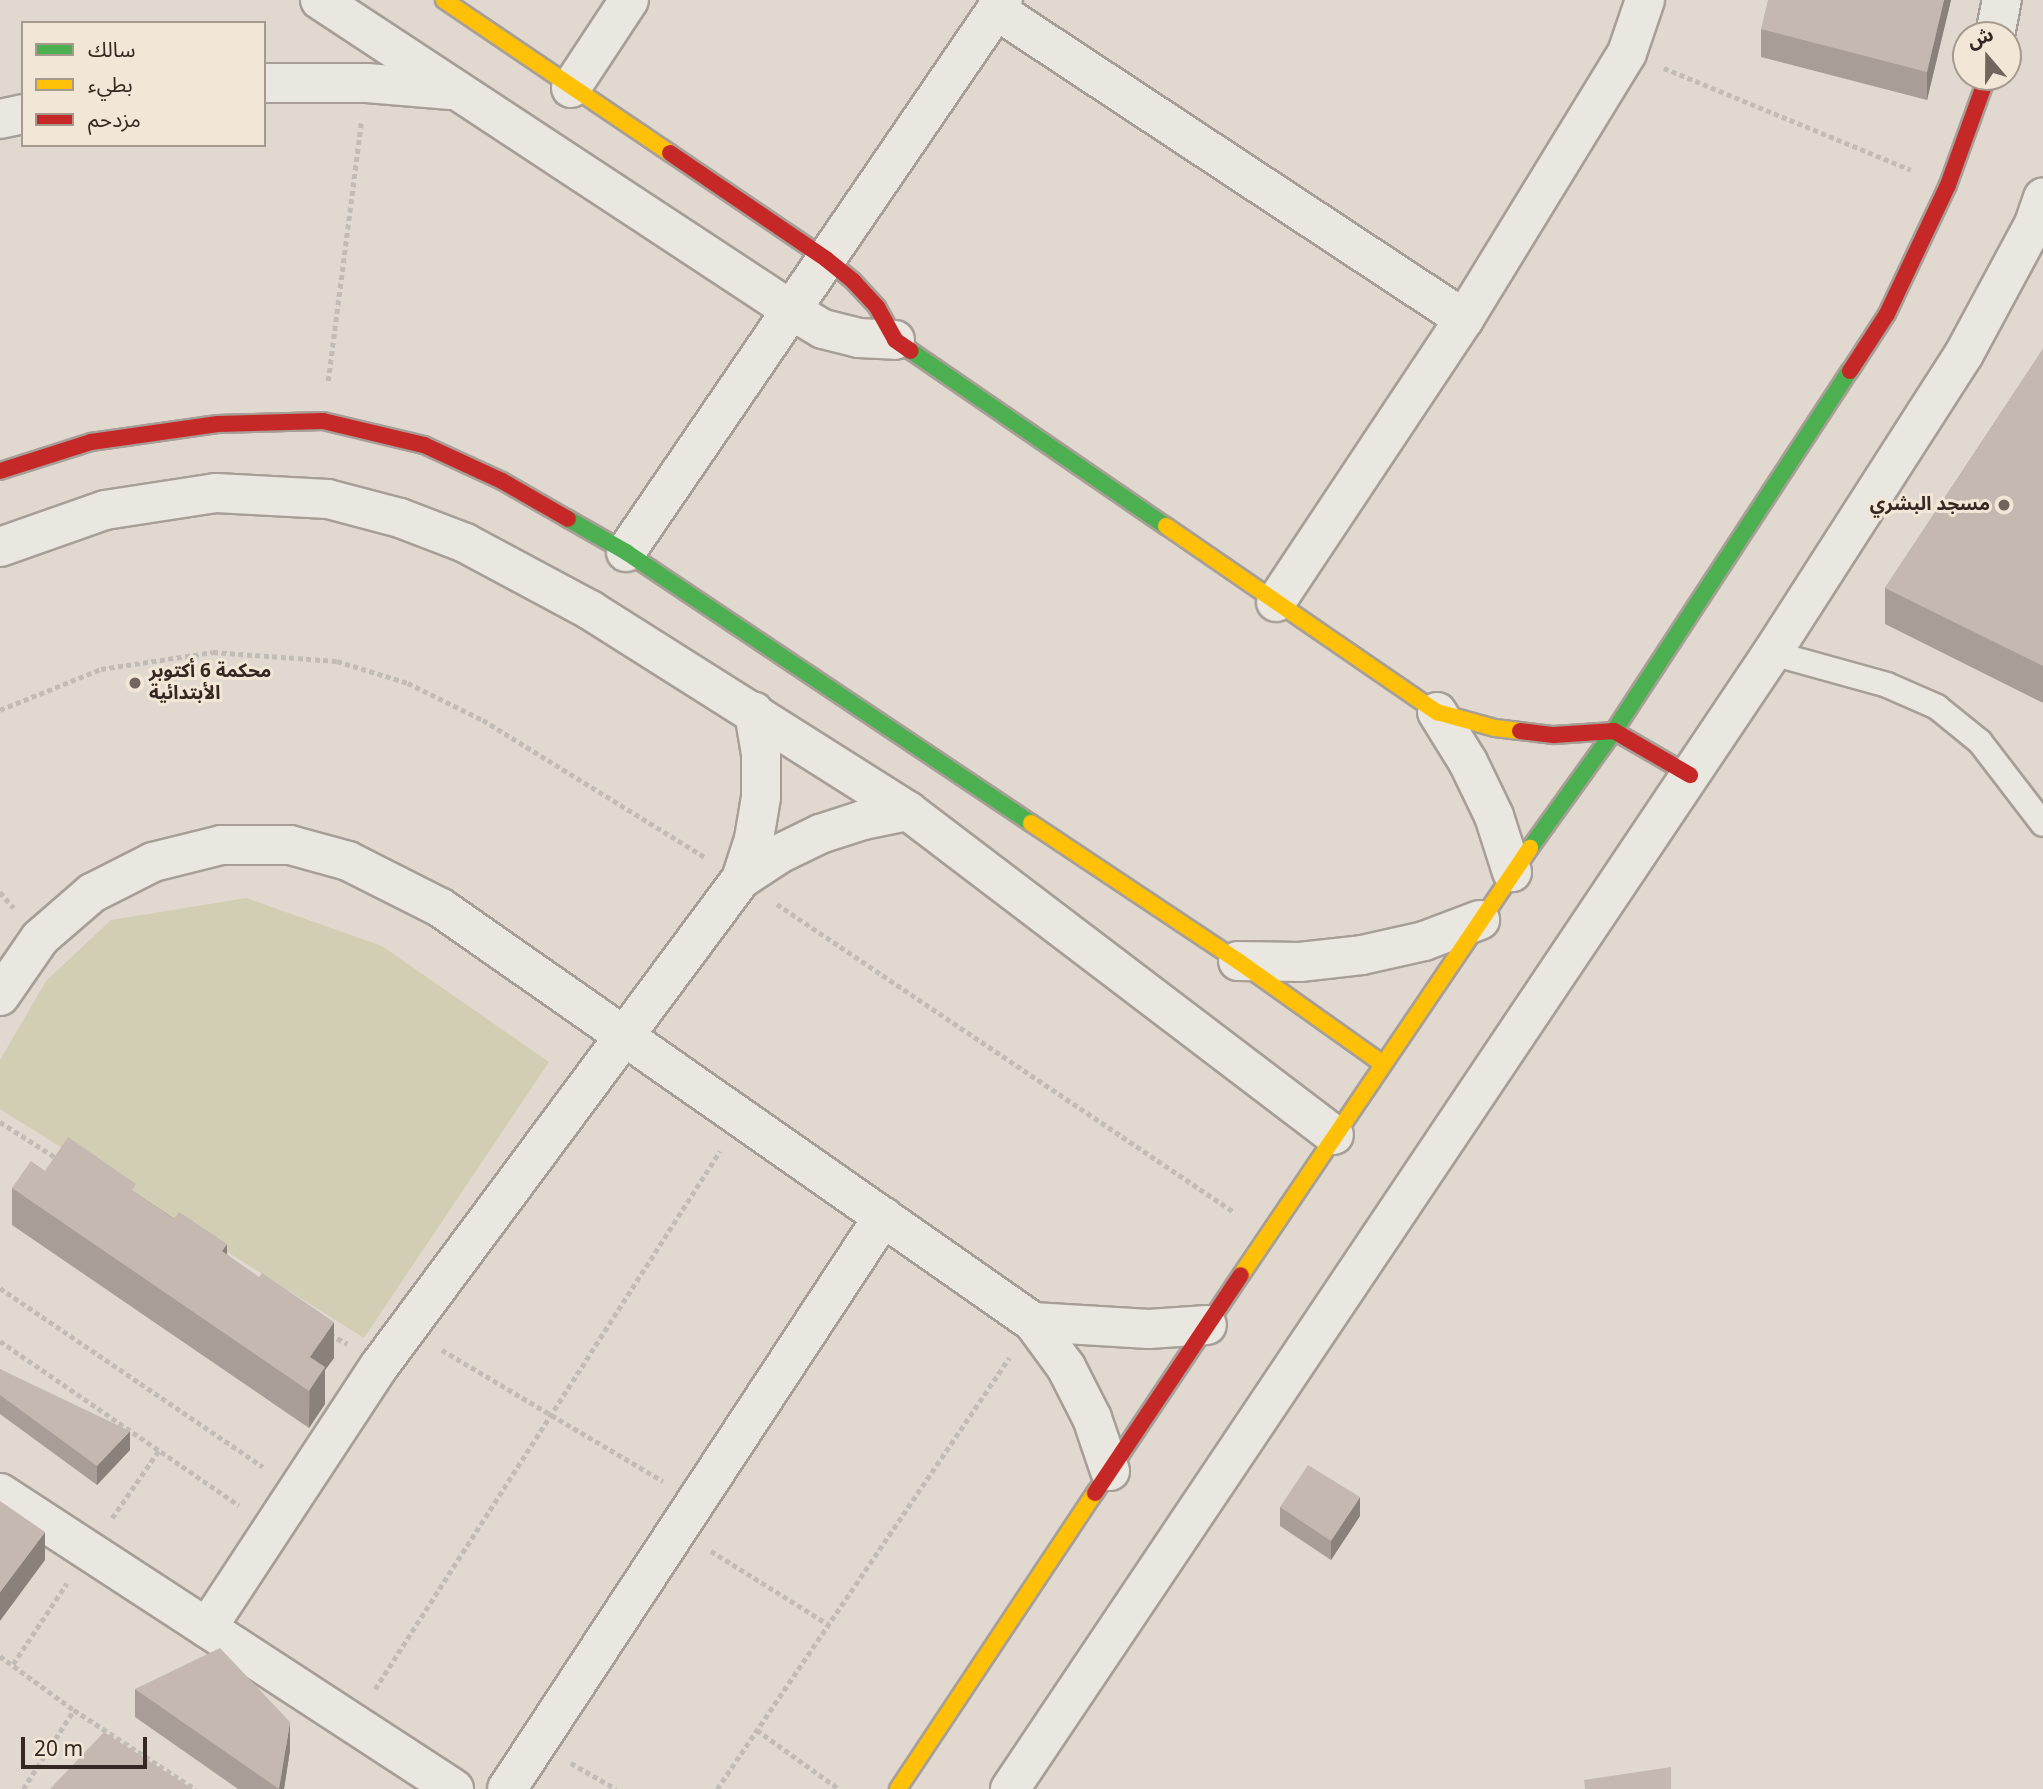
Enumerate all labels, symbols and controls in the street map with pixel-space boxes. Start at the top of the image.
text: ش [1961,15,2000,61]
legend [21,21,266,147]
north arrow [1952,21,2022,91]
text: سالك [88,28,135,72]
text: بطيء [88,63,133,107]
text: مزدحم [88,98,141,142]
place label: مسجد البشري [1870,494,1990,516]
marker: مسجد البشري [1996,497,2012,513]
place label: محكمة 6 أكتوبر الأبتدائية [149,661,271,705]
marker: محكمة 6 أكتوبر الأبتدائية [127,675,143,691]
scale bar [24,1722,150,1766]
text: 20 m [34,1727,83,1771]

